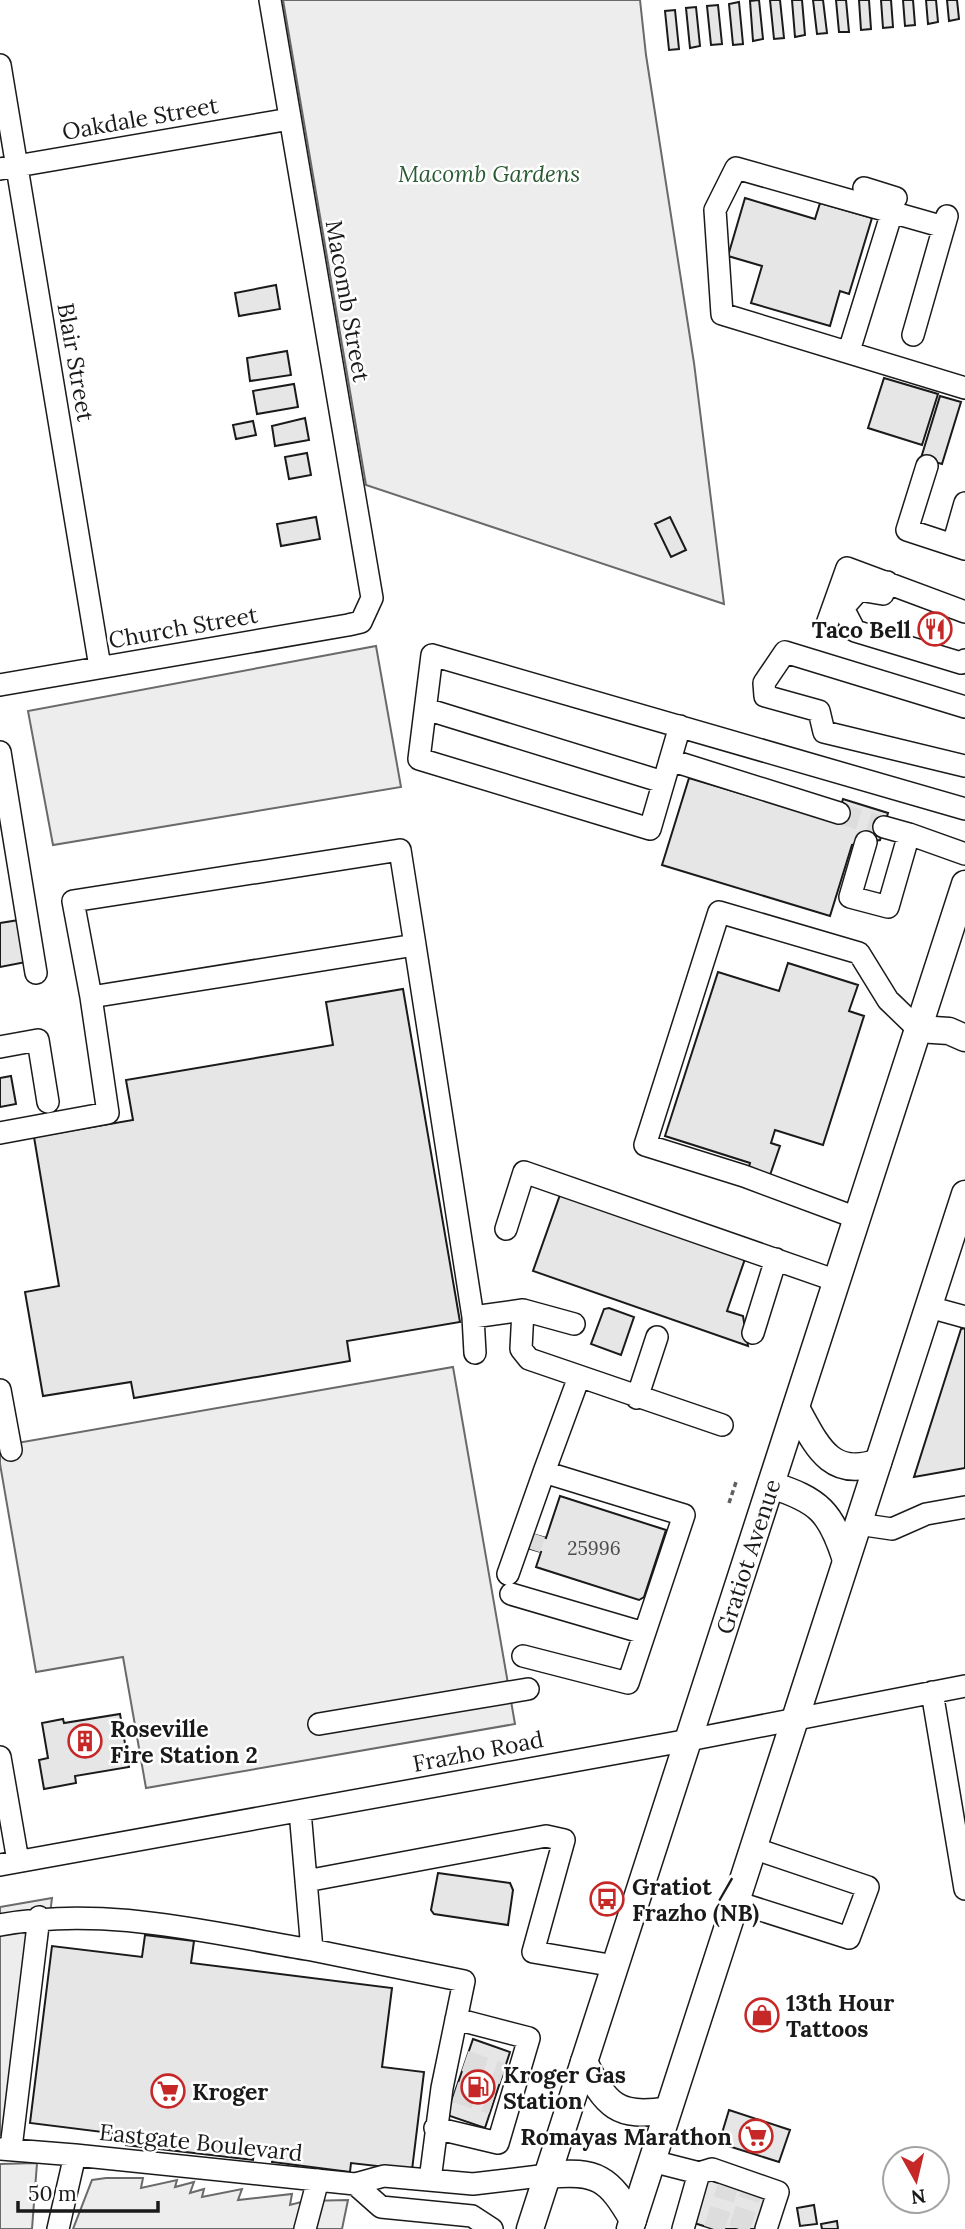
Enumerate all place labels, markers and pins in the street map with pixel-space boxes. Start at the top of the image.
restaurant icon: Taco Bell [916,610,954,648]
place label: Taco Bell [812,615,911,644]
place label: Roseville Fire Station 2 [110,1714,258,1769]
building icon: Roseville Fire Station 2 [66,1722,104,1760]
place label: Gratiot / Frazho (NB) [632,1872,759,1928]
bus stop icon: Gratiot / Frazho (NB) [588,1880,626,1918]
place label: 13th Hour Tattoos [786,1988,894,2043]
shop icon: 13th Hour Tattoos [743,1996,781,2034]
place label: Kroger Gas Station [503,2060,626,2115]
fuel station icon: Kroger Gas Station [459,2068,497,2106]
supermarket icon: Kroger [149,2072,187,2110]
place label: Kroger [192,2077,268,2106]
supermarket icon: Romayas Marathon [737,2117,775,2155]
place label: Romayas Marathon [520,2122,732,2151]

